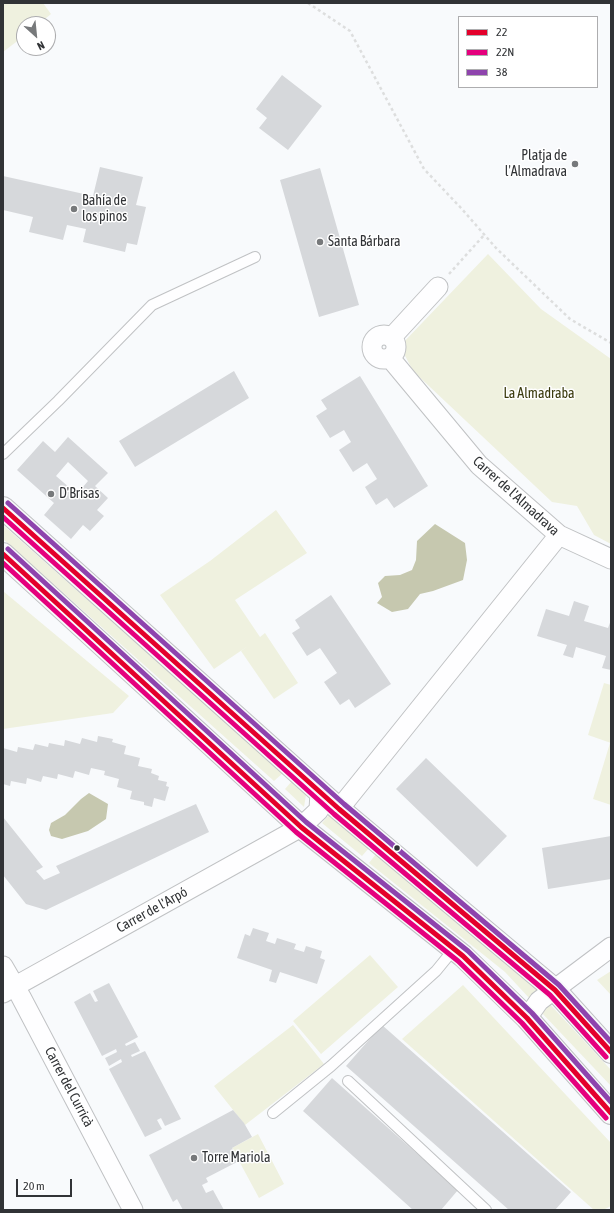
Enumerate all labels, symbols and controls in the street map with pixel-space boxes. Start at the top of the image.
north arrow [16,16,56,56]
legend [458,16,598,88]
text: 22 [496,25,507,39]
text: N [35,39,47,53]
text: 22N [496,45,514,59]
text: 38 [496,65,507,79]
place label: Platja de l'Almadrava [505,148,567,180]
marker: Platja de l'Almadrava [570,159,580,169]
place label: Bahía de los pinos [82,193,127,226]
marker: Bahía de los pinos [69,204,79,214]
place label: Santa Bárbara [328,234,400,250]
marker: Santa Bárbara [315,237,325,247]
park label: La Almadraba [503,386,575,402]
street label: Carrer de l'Almadrava [469,453,563,539]
place label: D'Brisas [59,486,100,502]
marker: D'Brisas [46,489,56,499]
unlabelled marker [392,843,402,853]
street label: Carrer de l'Arpó [114,884,190,936]
street label: Carrer del Curricà [41,1044,97,1130]
place label: Torre Mariola [202,1150,270,1166]
marker: Torre Mariola [189,1153,199,1163]
scale bar [18,1171,74,1197]
text: 20 m [23,1179,45,1193]

